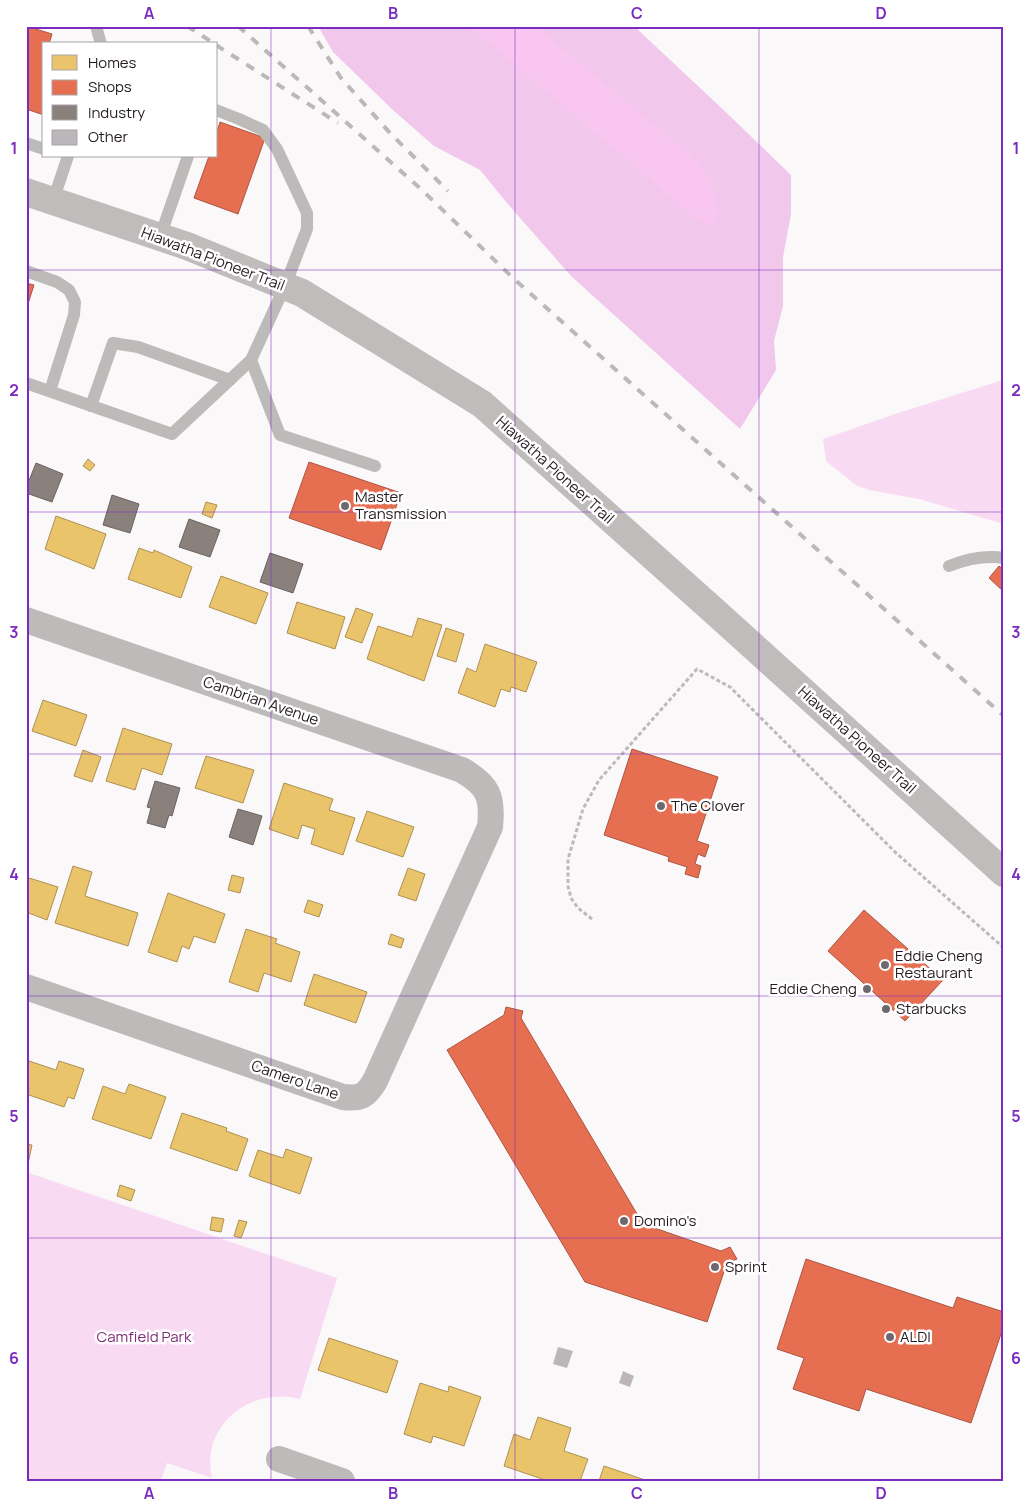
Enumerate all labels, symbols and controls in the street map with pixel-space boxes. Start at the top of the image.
text: A [144,2,155,24]
text: B [388,2,398,24]
text: C [631,2,643,24]
text: D [875,2,887,24]
legend [42,42,218,158]
text: Homes [88,52,137,73]
text: Shops [88,76,132,97]
text: Industry [88,102,145,123]
text: Other [88,126,129,147]
text: 1 [10,137,18,159]
text: 1 [1012,137,1020,159]
street label: Hiawatha Pioneer Trail [138,221,288,296]
text: 2 [9,379,19,401]
text: 2 [1011,379,1021,401]
street label: Hiawatha Pioneer Trail [492,411,619,528]
place label: Master Transmission [355,486,447,524]
marker: Master Transmission [339,500,351,512]
text: 3 [9,621,19,643]
text: 3 [1011,621,1021,643]
street label: Cambrian Avenue [200,671,322,730]
street label: Hiawatha Pioneer Trail [794,681,921,798]
place label: The Clover [671,795,746,816]
marker: The Clover [655,800,667,812]
text: 4 [9,863,19,885]
text: 4 [1011,863,1021,885]
place label: Eddie Cheng Restaurant [895,945,983,983]
marker: Eddie Cheng Restaurant [879,959,891,971]
place label: Eddie Cheng [769,978,857,999]
marker: Eddie Cheng [861,983,873,995]
place label: Starbucks [896,998,966,1019]
marker: Starbucks [880,1003,892,1015]
street label: Camero Lane [249,1055,342,1104]
text: 5 [9,1105,19,1127]
text: 5 [1011,1105,1021,1127]
place label: Domino's [634,1210,696,1231]
marker: Domino's [618,1215,630,1227]
place label: Sprint [725,1256,767,1277]
marker: Sprint [709,1261,721,1273]
park label: Camfield Park [97,1326,192,1347]
place label: ALDI [900,1326,931,1347]
marker: ALDI [884,1331,896,1343]
text: 6 [9,1347,19,1369]
text: 6 [1011,1347,1021,1369]
text: A [144,1482,155,1504]
text: B [388,1482,398,1504]
text: C [631,1482,643,1504]
text: D [875,1482,887,1504]

